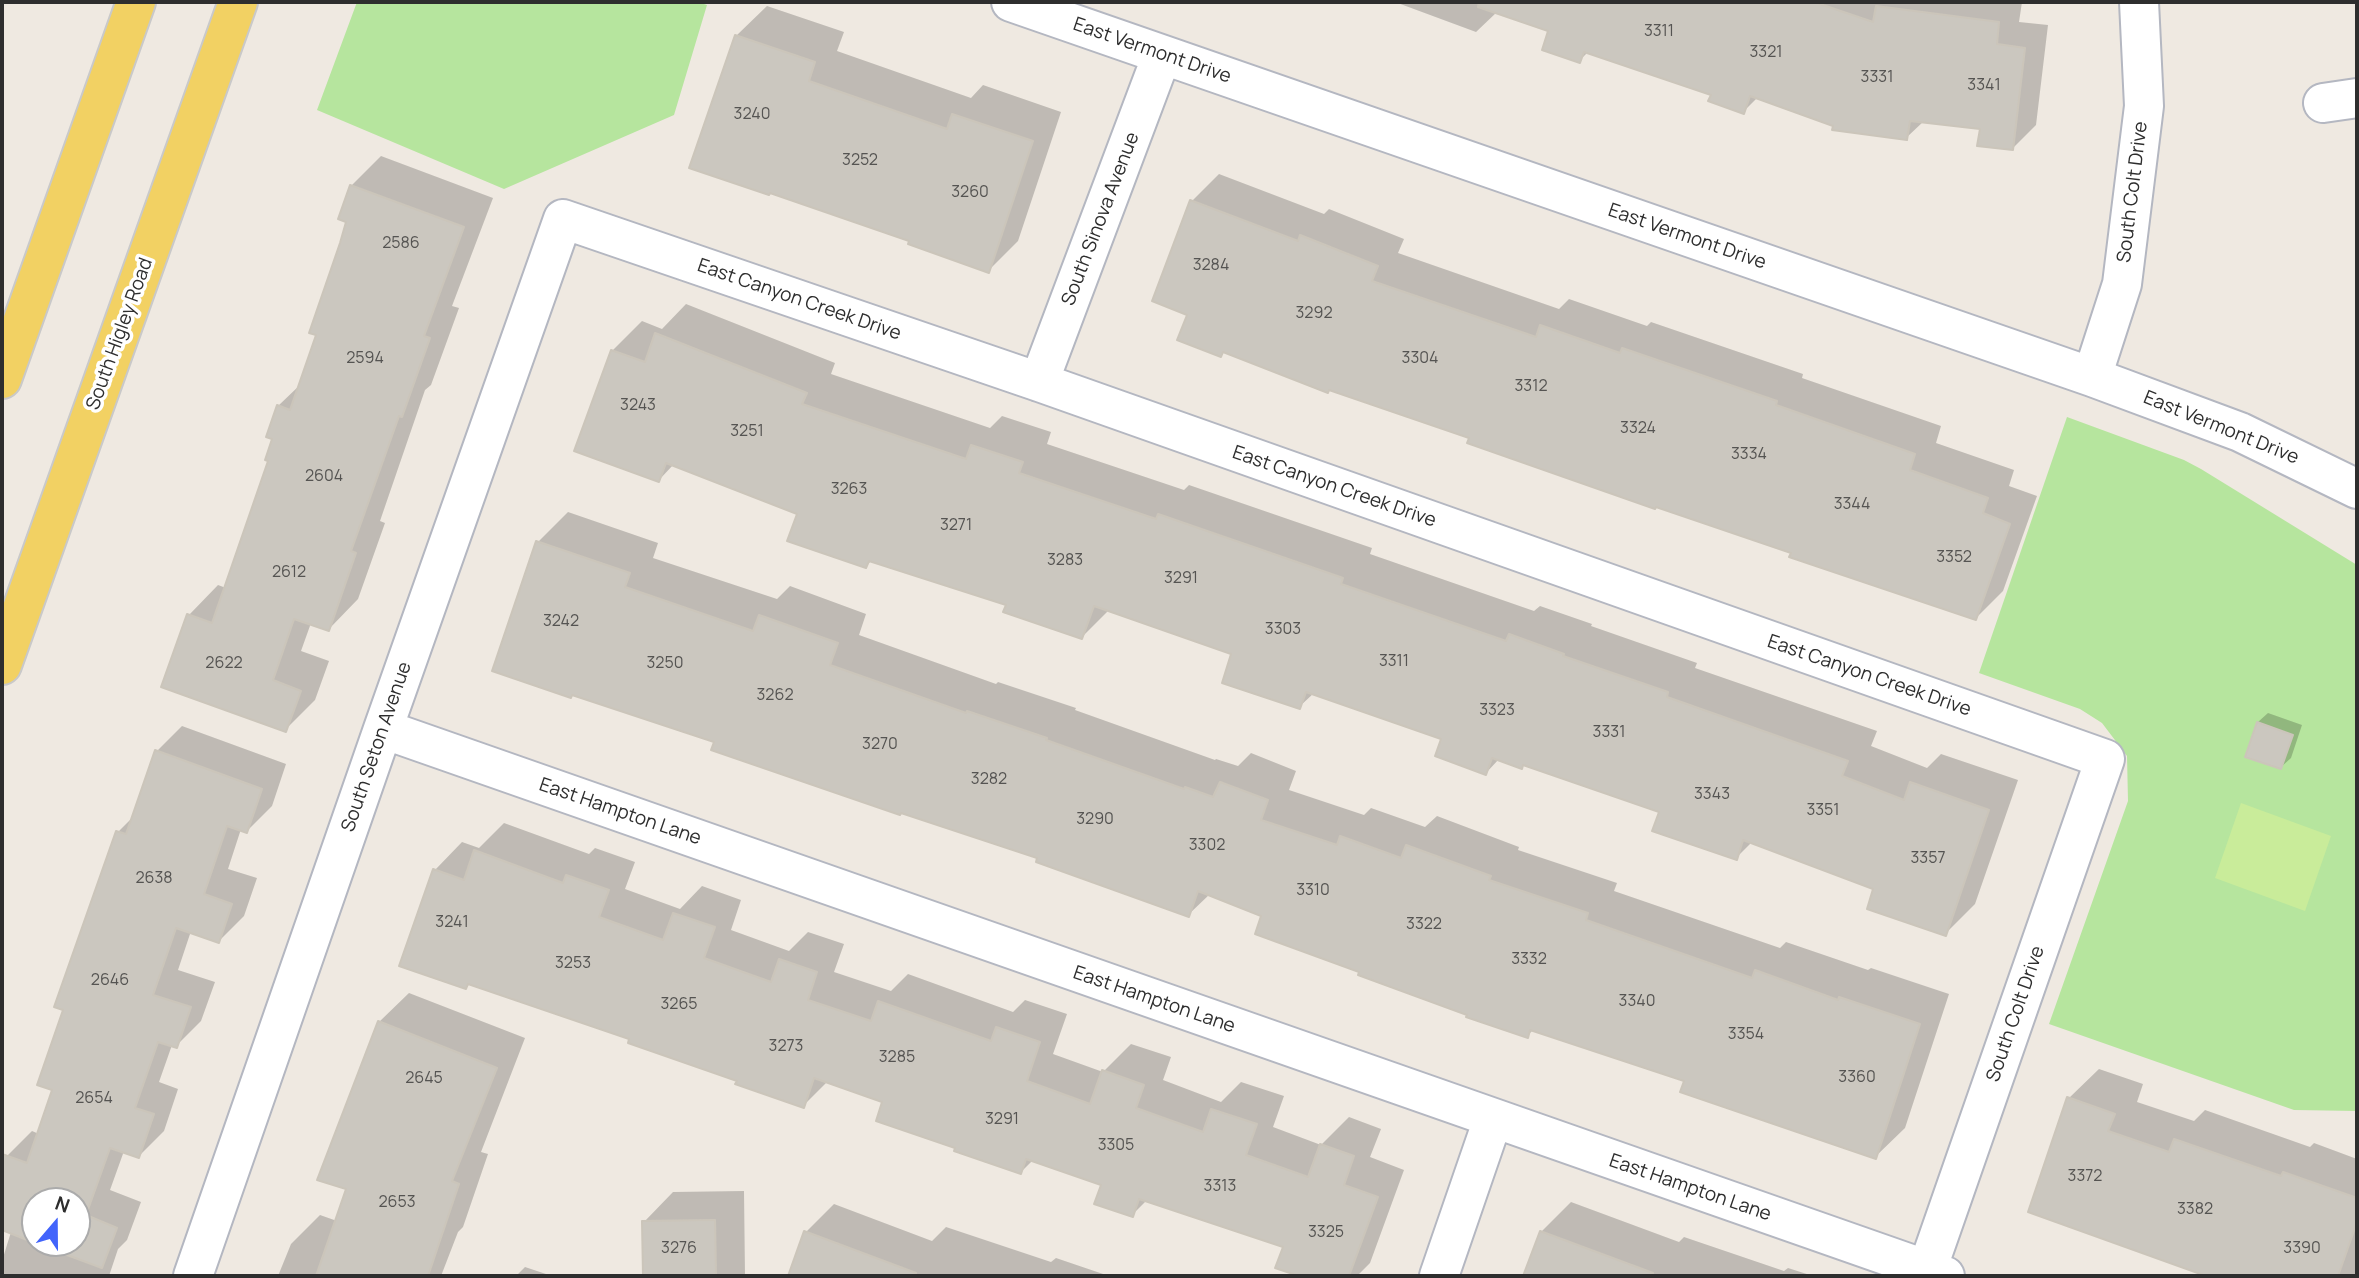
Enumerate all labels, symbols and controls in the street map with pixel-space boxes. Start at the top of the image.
street label: East Vermont Drive [1070,13,1234,89]
house number: 3311 [1644,22,1674,42]
house number: 3321 [1749,43,1783,63]
house number: 3331 [1861,68,1893,88]
house number: 3341 [1967,76,2001,96]
house number: 3240 [734,105,770,125]
street label: South Colt Drive [2113,120,2153,264]
street label: South Sinova Avenue [1057,129,1145,309]
house number: 3252 [842,151,878,171]
house number: 3260 [951,183,989,203]
street label: East Vermont Drive [1605,199,1769,275]
house number: 2586 [382,234,420,254]
street label: East Canyon Creek Drive [694,254,904,346]
street label: South Higley Road [82,255,158,413]
house number: 3284 [1193,256,1229,276]
house number: 3292 [1295,304,1333,324]
house number: 2594 [346,349,384,369]
house number: 3304 [1402,349,1438,369]
house number: 3312 [1514,377,1548,397]
street label: East Vermont Drive [2140,386,2302,470]
house number: 3243 [620,396,656,416]
house number: 3324 [1620,419,1656,439]
house number: 3251 [730,422,764,442]
street label: East Canyon Creek Drive [1229,441,1439,533]
house number: 3334 [1731,445,1767,465]
house number: 2604 [305,467,343,487]
house number: 3263 [831,480,867,500]
house number: 3344 [1834,495,1870,515]
house number: 3271 [940,516,972,536]
house number: 3352 [1936,548,1972,568]
house number: 3283 [1047,551,1083,571]
house number: 2612 [272,563,306,583]
house number: 3291 [1164,569,1198,589]
house number: 3242 [543,612,579,632]
house number: 3303 [1265,620,1301,640]
street label: East Canyon Creek Drive [1764,630,1974,722]
house number: 3311 [1379,652,1409,672]
house number: 2622 [205,654,243,674]
house number: 3250 [647,654,683,674]
street label: South Seton Avenue [337,659,417,835]
house number: 3262 [756,686,794,706]
house number: 3323 [1479,701,1515,721]
house number: 3331 [1593,723,1625,743]
house number: 3270 [862,735,898,755]
house number: 3282 [971,770,1007,790]
street label: East Hampton Lane [536,774,704,850]
house number: 3343 [1694,785,1730,805]
house number: 3351 [1806,801,1840,821]
house number: 3290 [1076,810,1114,830]
house number: 3302 [1189,836,1225,856]
house number: 3357 [1911,849,1945,869]
house number: 2638 [135,869,173,889]
house number: 3310 [1296,881,1330,901]
house number: 3241 [435,913,469,933]
house number: 3322 [1406,915,1442,935]
street label: South Colt Drive [1982,943,2050,1085]
house number: 3332 [1511,950,1547,970]
house number: 3253 [555,954,591,974]
street label: East Hampton Lane [1070,962,1238,1038]
house number: 2646 [91,971,129,991]
house number: 3340 [1619,992,1655,1012]
house number: 3265 [660,995,698,1015]
house number: 3354 [1728,1025,1764,1045]
house number: 3273 [769,1037,803,1057]
house number: 3285 [879,1048,915,1068]
house number: 3360 [1838,1068,1876,1088]
house number: 2645 [405,1069,443,1089]
house number: 2654 [75,1089,113,1109]
house number: 3291 [985,1110,1019,1130]
house number: 3305 [1098,1136,1134,1156]
street label: East Hampton Lane [1606,1150,1774,1226]
house number: 3372 [2068,1167,2102,1187]
house number: 3313 [1204,1177,1236,1197]
north arrow [21,1187,91,1257]
text: N [52,1190,73,1219]
house number: 2653 [378,1193,416,1213]
house number: 3382 [2177,1200,2213,1220]
house number: 3325 [1308,1223,1344,1243]
house number: 3276 [661,1239,697,1259]
house number: 3390 [2283,1239,2321,1259]

